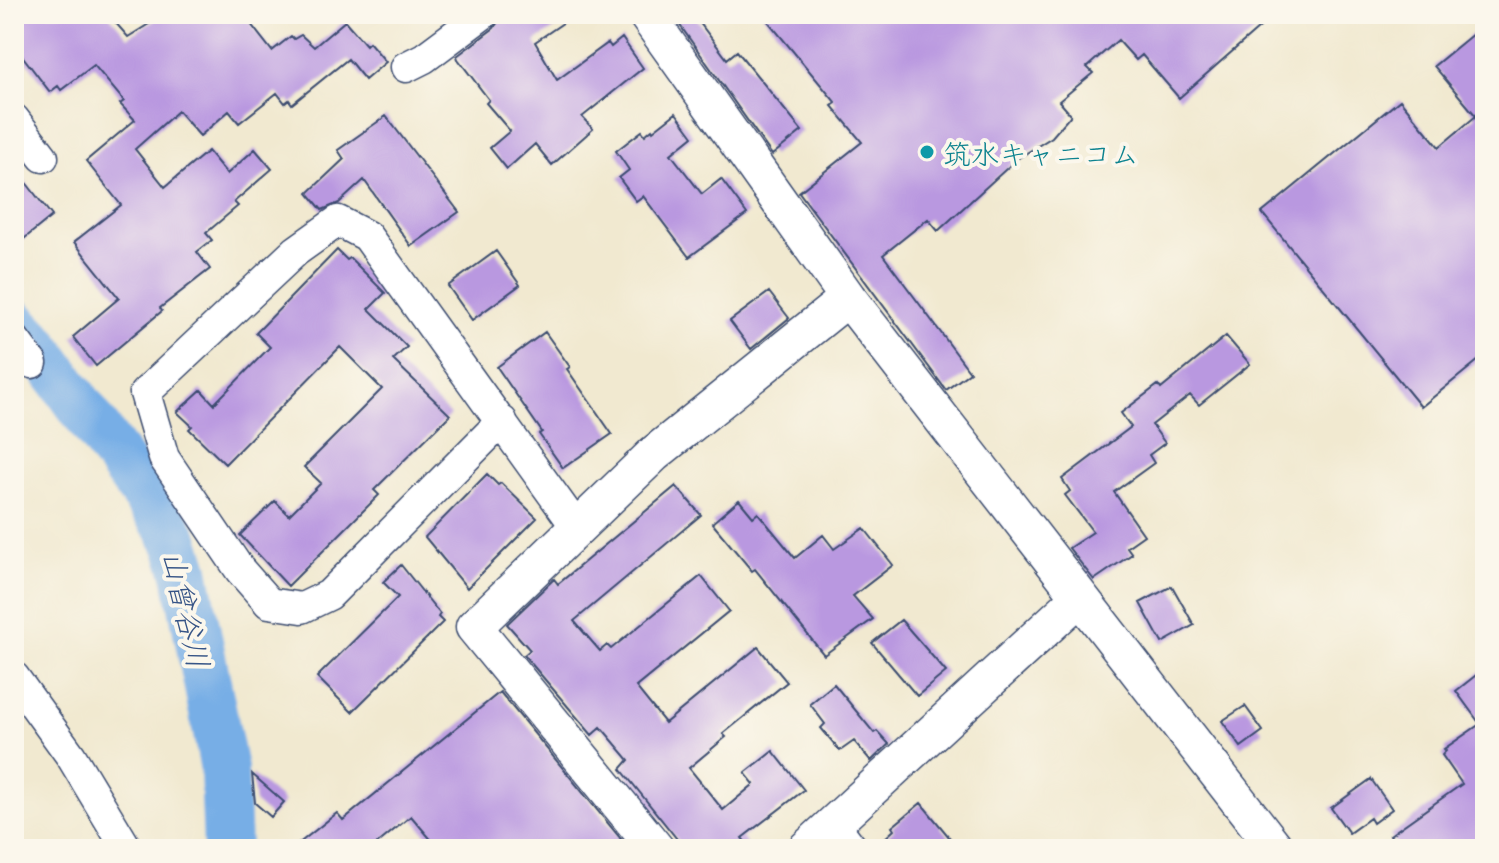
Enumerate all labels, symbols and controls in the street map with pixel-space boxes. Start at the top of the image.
place label: 筑水キャニコム [943,131,1139,174]
marker: 筑水キャニコム [918,143,936,161]
water label: 山曾谷川 [153,545,223,673]

